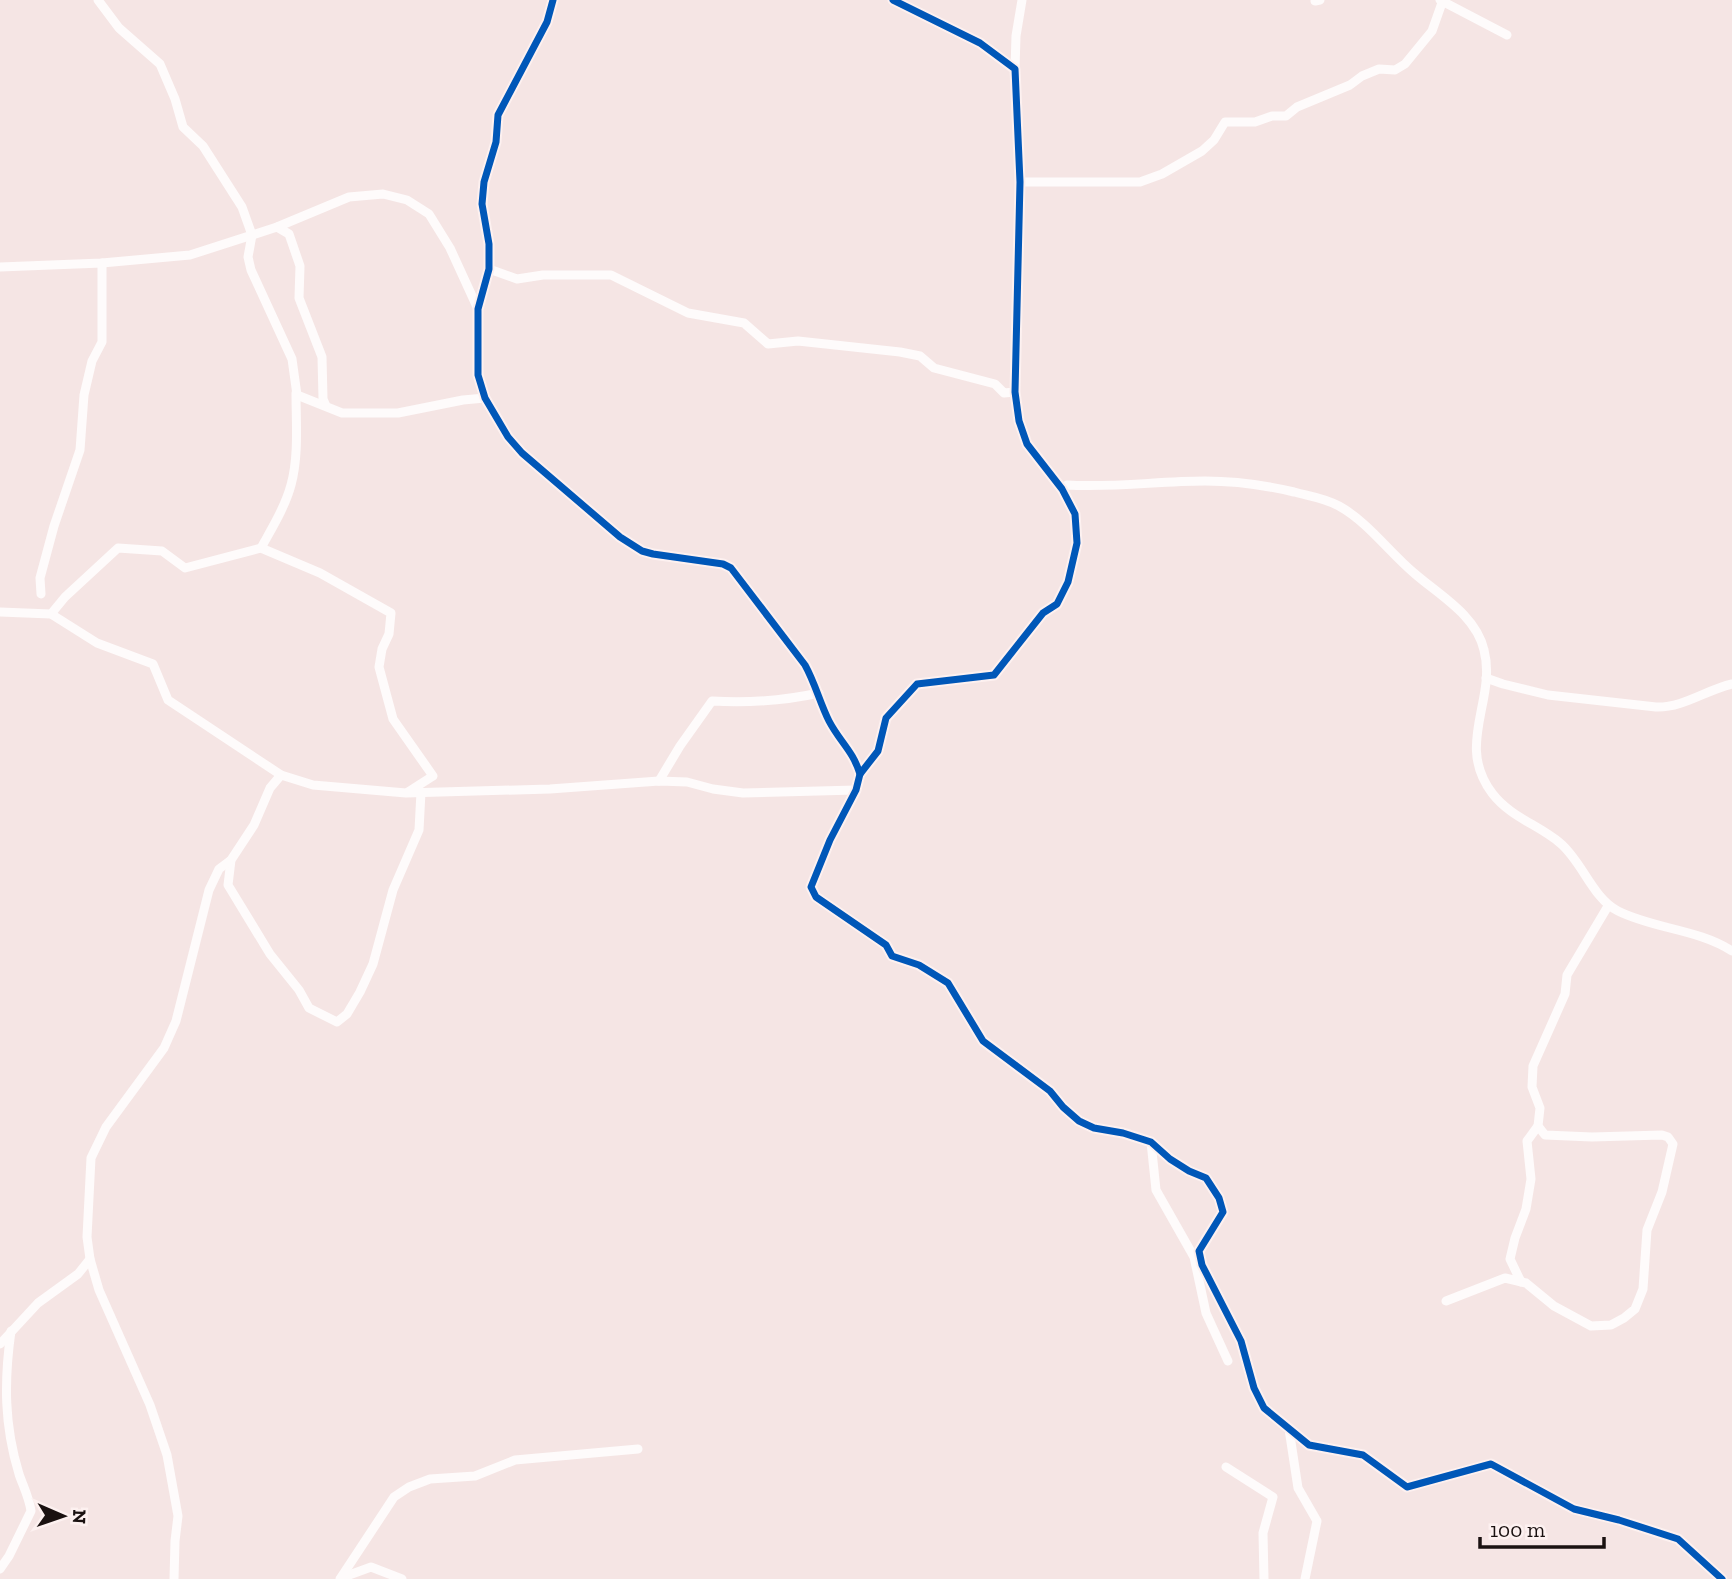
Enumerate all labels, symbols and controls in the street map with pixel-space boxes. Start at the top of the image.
north arrow [28,1481,98,1551]
scale bar [1480,1506,1604,1550]
text: N [68,1509,91,1524]
text: 100 m [1490,1517,1545,1542]

